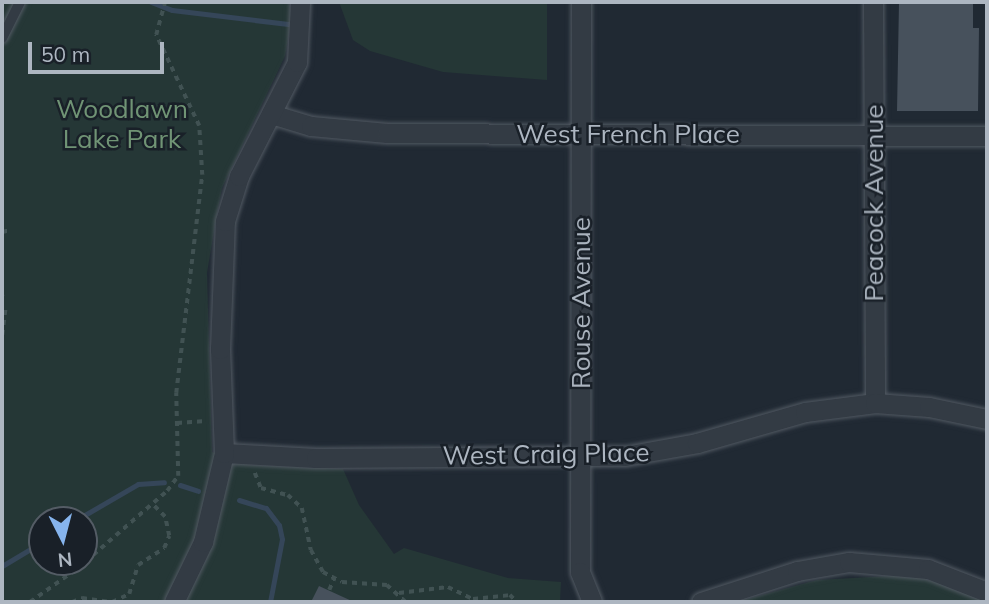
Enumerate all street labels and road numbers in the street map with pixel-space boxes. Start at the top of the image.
street label: Peacock Avenue [858,104,890,302]
street label: West French Place [516,118,740,150]
street label: Rouse Avenue [565,217,597,389]
street label: West Craig Place [442,437,650,471]

